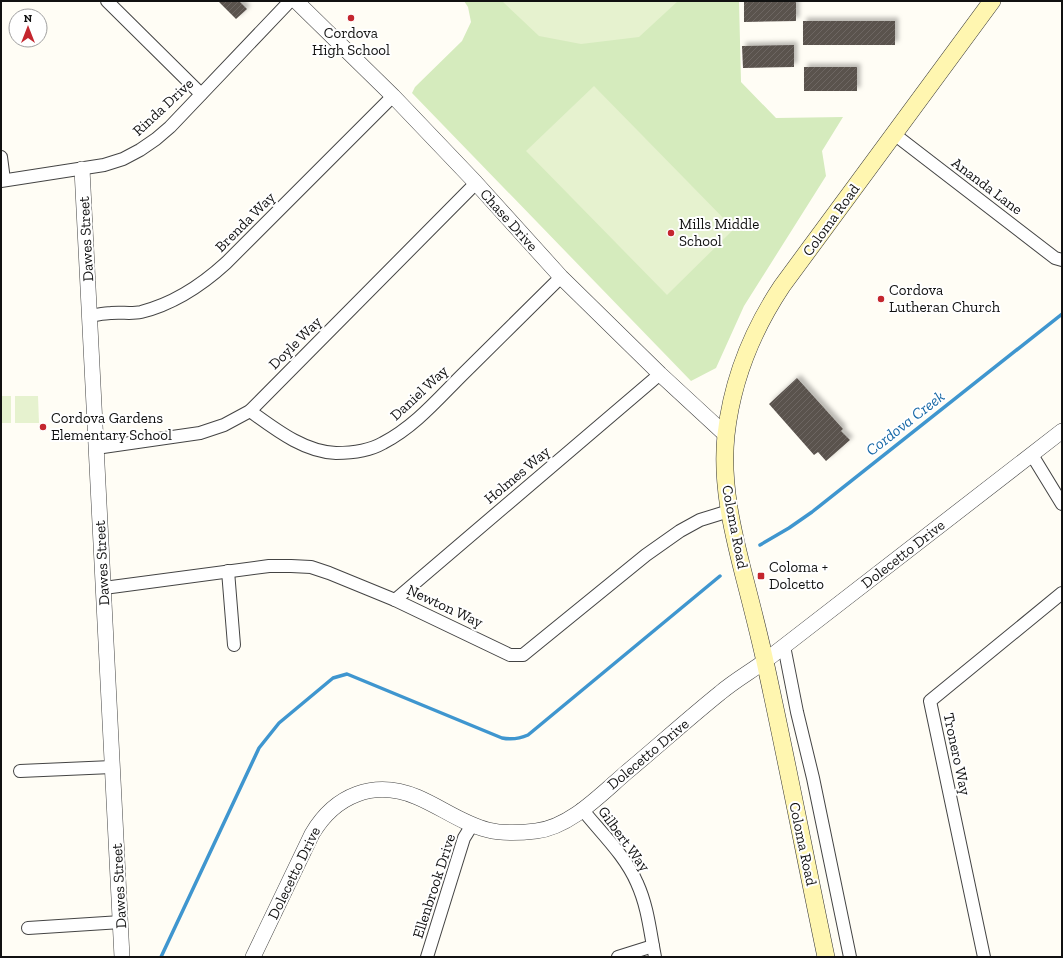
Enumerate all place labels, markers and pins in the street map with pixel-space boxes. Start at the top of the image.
marker: Cordova High School [346,13,356,23]
place label: Cordova High School [312,24,390,59]
place label: Mills Middle School [679,215,759,250]
marker: Mills Middle School [666,228,676,238]
place label: Cordova Lutheran Church [889,281,1001,316]
marker: Cordova Lutheran Church [876,294,886,304]
place label: Cordova Gardens Elementary School [51,409,172,444]
marker: Cordova Gardens Elementary School [38,422,48,432]
place label: Coloma + Dolcetto [769,558,828,593]
marker: Coloma + Dolcetto [756,571,766,581]

